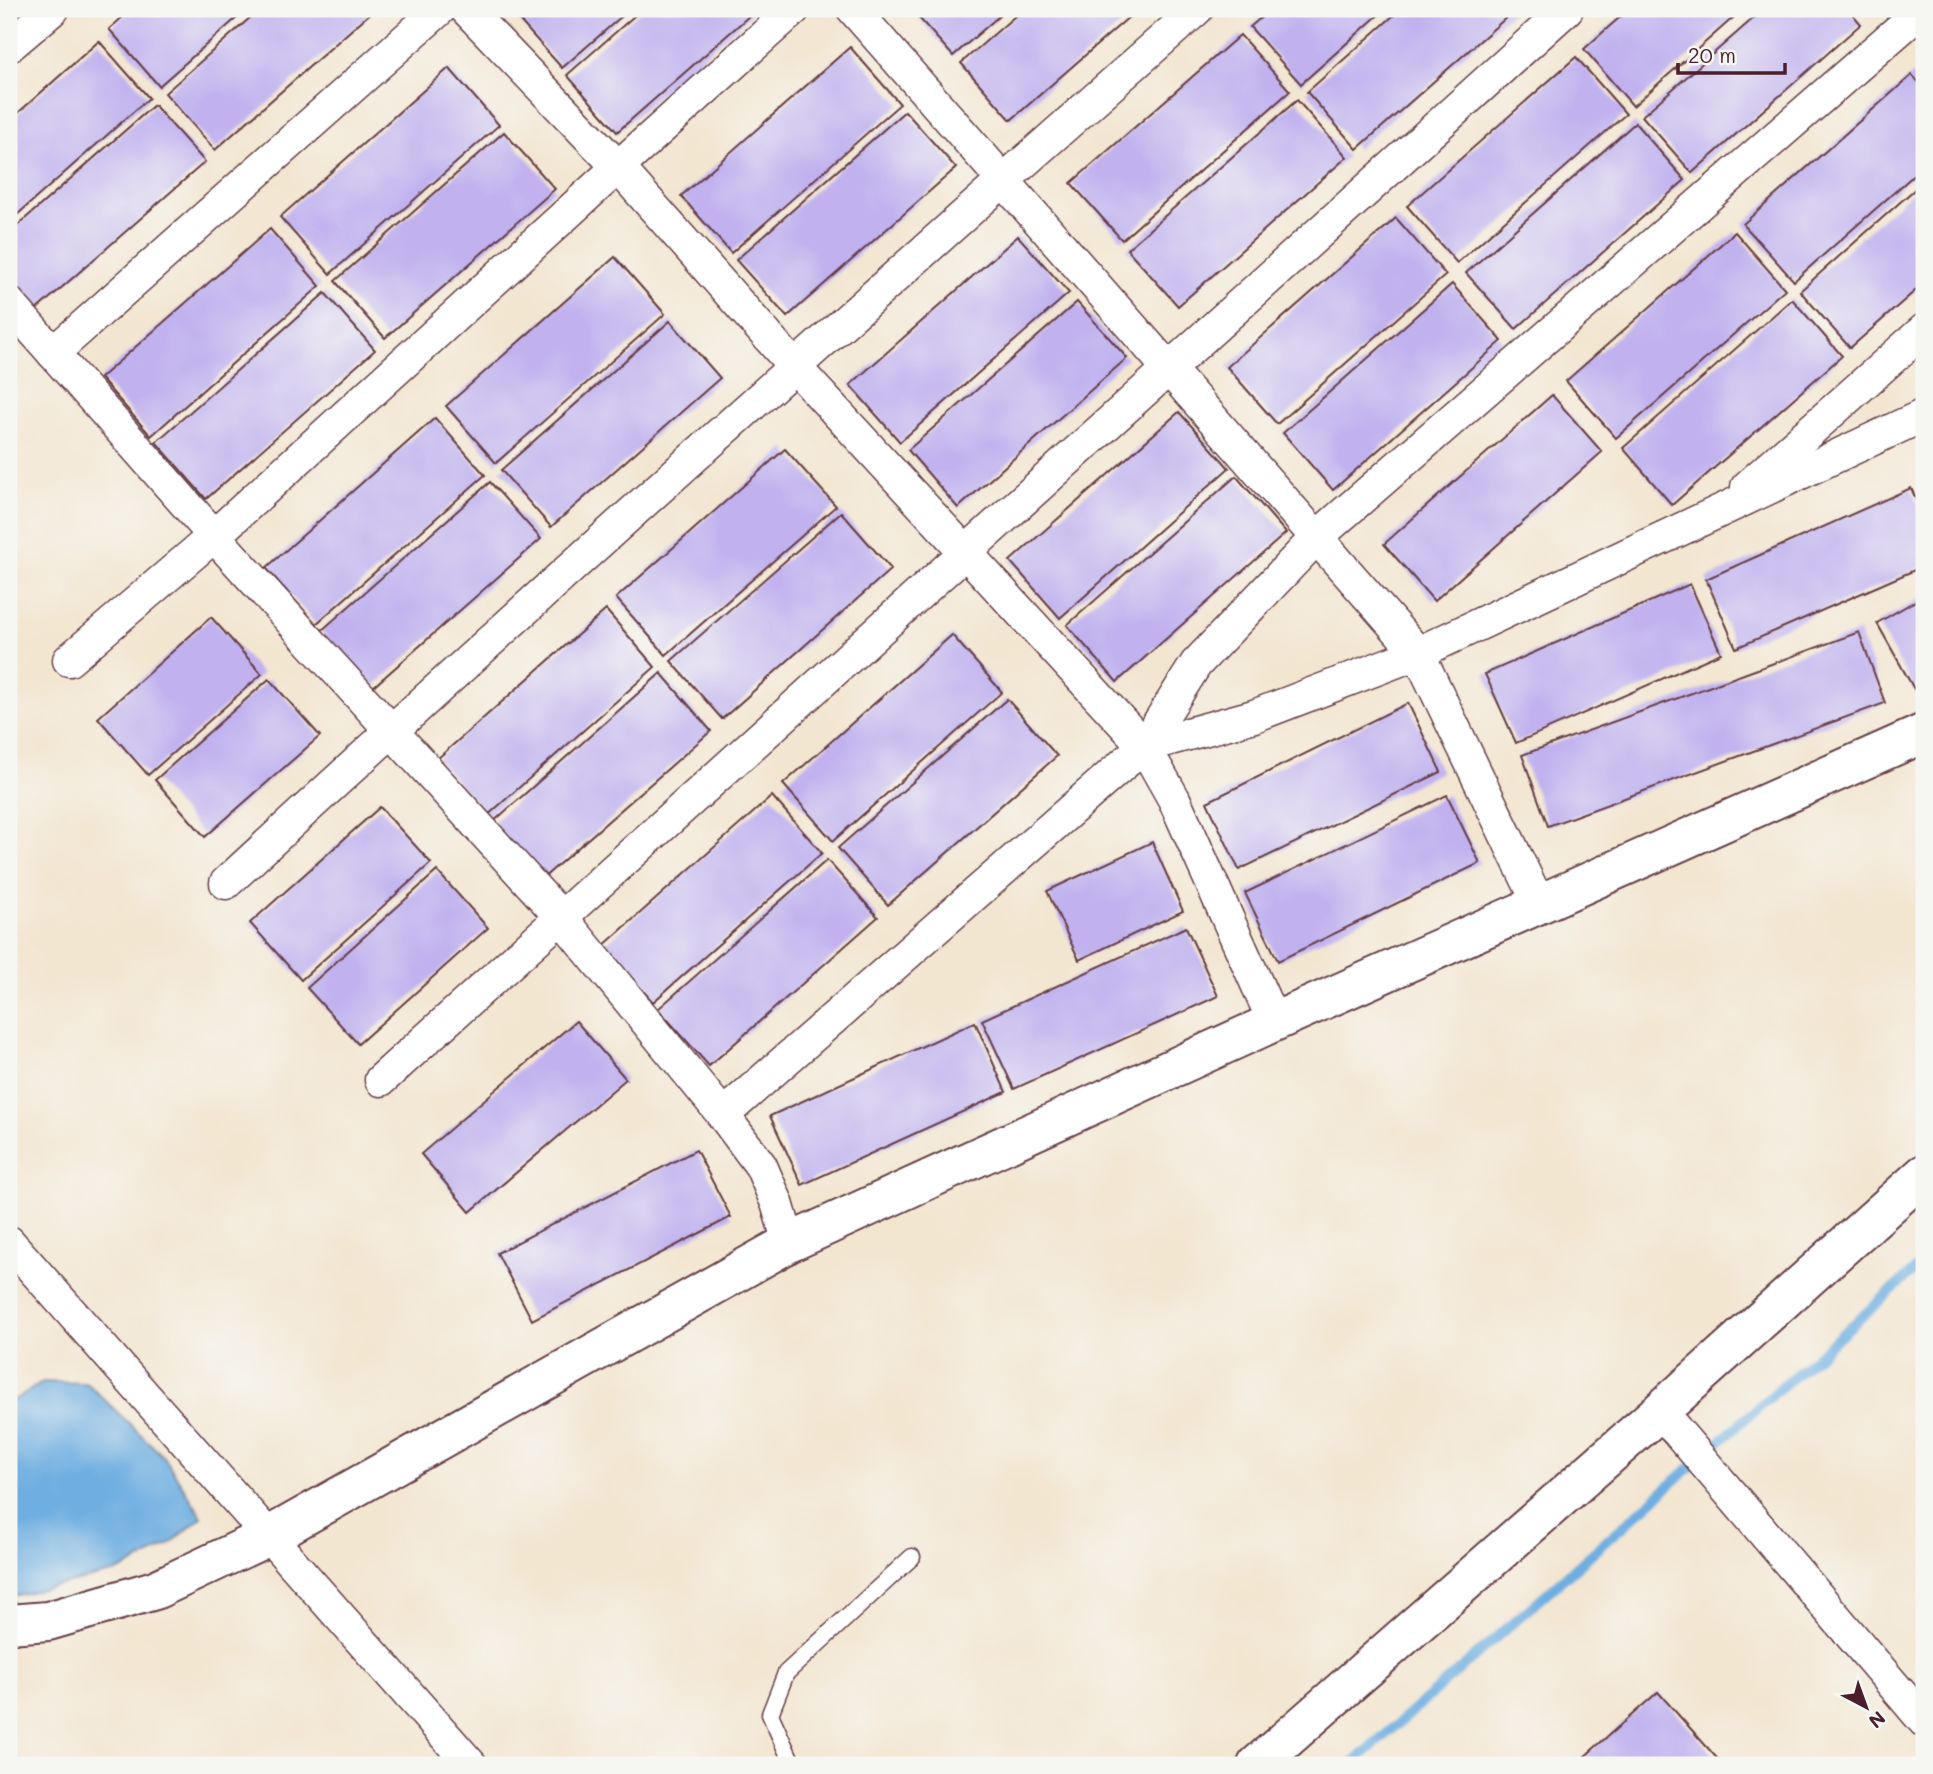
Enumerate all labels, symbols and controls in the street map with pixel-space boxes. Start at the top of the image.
scale bar [1678,32,1784,76]
text: 20 m [1688,41,1736,68]
north arrow [1832,1672,1902,1742]
text: N [1864,1706,1891,1734]

